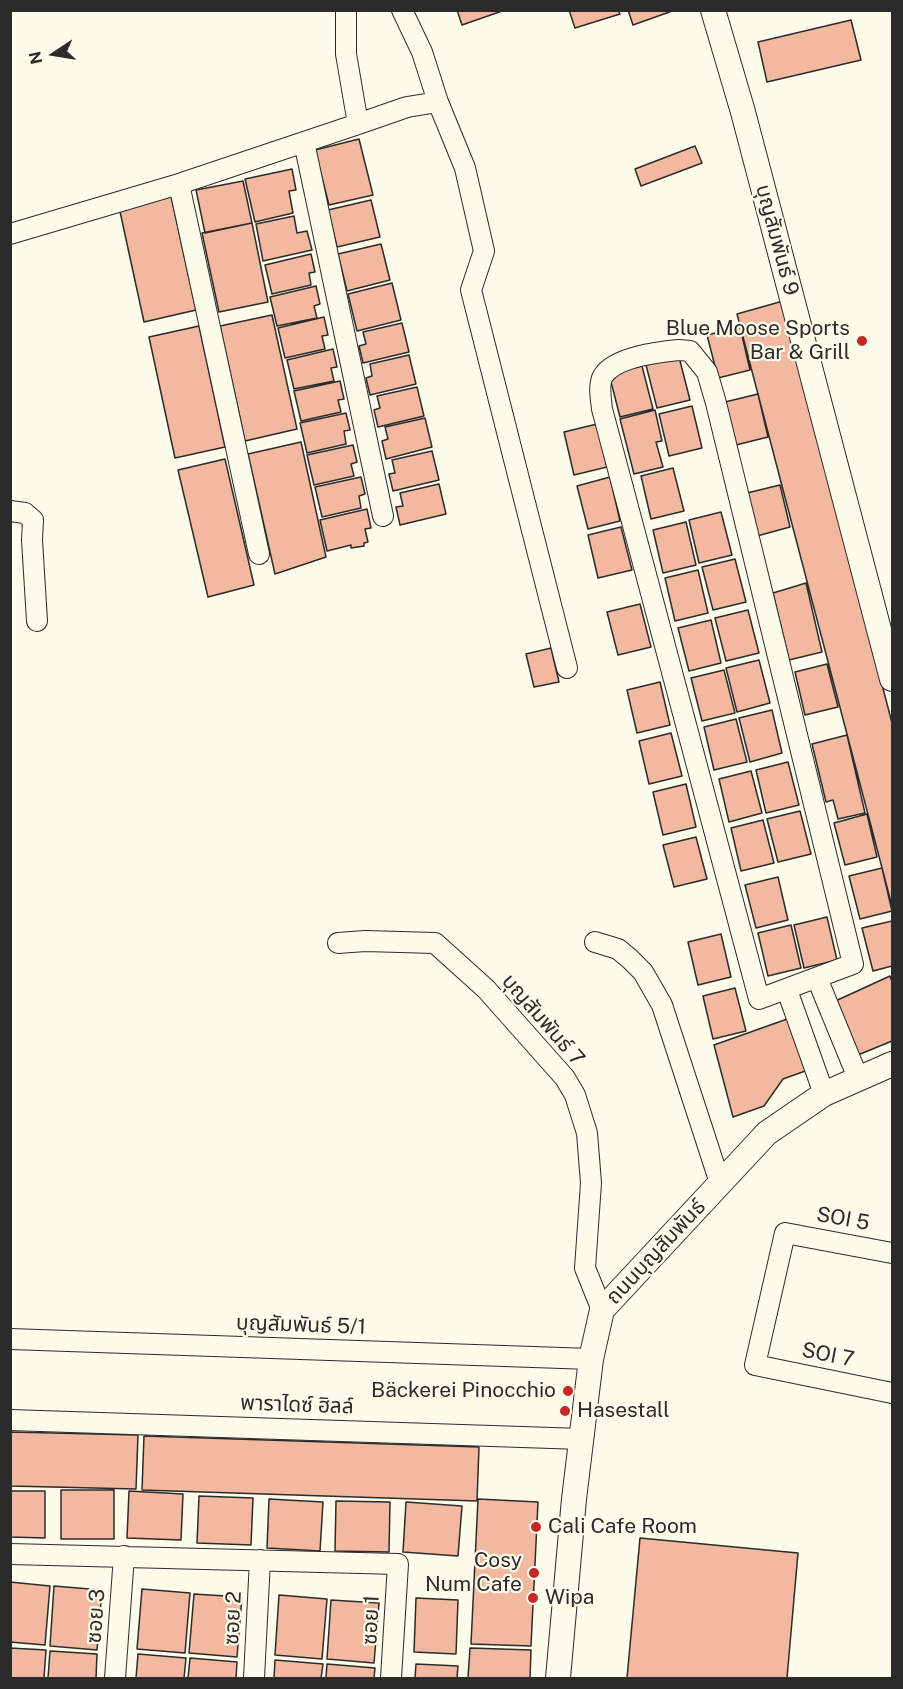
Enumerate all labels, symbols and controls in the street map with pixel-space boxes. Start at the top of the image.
north arrow [24,24,84,84]
text: N [25,50,46,66]
street label: บุญสัมพันธ์ 9 [750,182,804,298]
place label: Blue Moose Sports Bar & Grill [666,316,850,366]
marker: Blue Moose Sports Bar & Grill [855,334,869,348]
street label: บุญสัมพันธ์ 7 [496,969,590,1071]
street label: ถนนบุญสัมพันธ์ [601,1194,711,1310]
street label: SOI 5 [814,1202,872,1236]
street label: บุญสัมพันธ์ 5/1 [236,1310,366,1340]
street label: SOI 7 [800,1338,856,1372]
place label: Bäckerei Pinocchio [371,1378,556,1404]
marker: Bäckerei Pinocchio [561,1384,575,1398]
street label: พาราไดซ์ ฮิลล์ [240,1390,354,1420]
place label: Hasestall [577,1398,669,1424]
marker: Hasestall [558,1404,572,1418]
place label: Cali Cafe Room [548,1514,697,1540]
marker: Cali Cafe Room [529,1520,543,1534]
place label: Cosy Num Cafe [425,1548,522,1598]
marker: Cosy Num Cafe [527,1566,541,1580]
place label: Wipa [545,1585,594,1611]
street label: ซอย 3 [82,1588,110,1644]
street label: ซอย 2 [219,1590,247,1646]
marker: Wipa [526,1591,540,1605]
street label: ซอย 1 [357,1594,385,1646]

